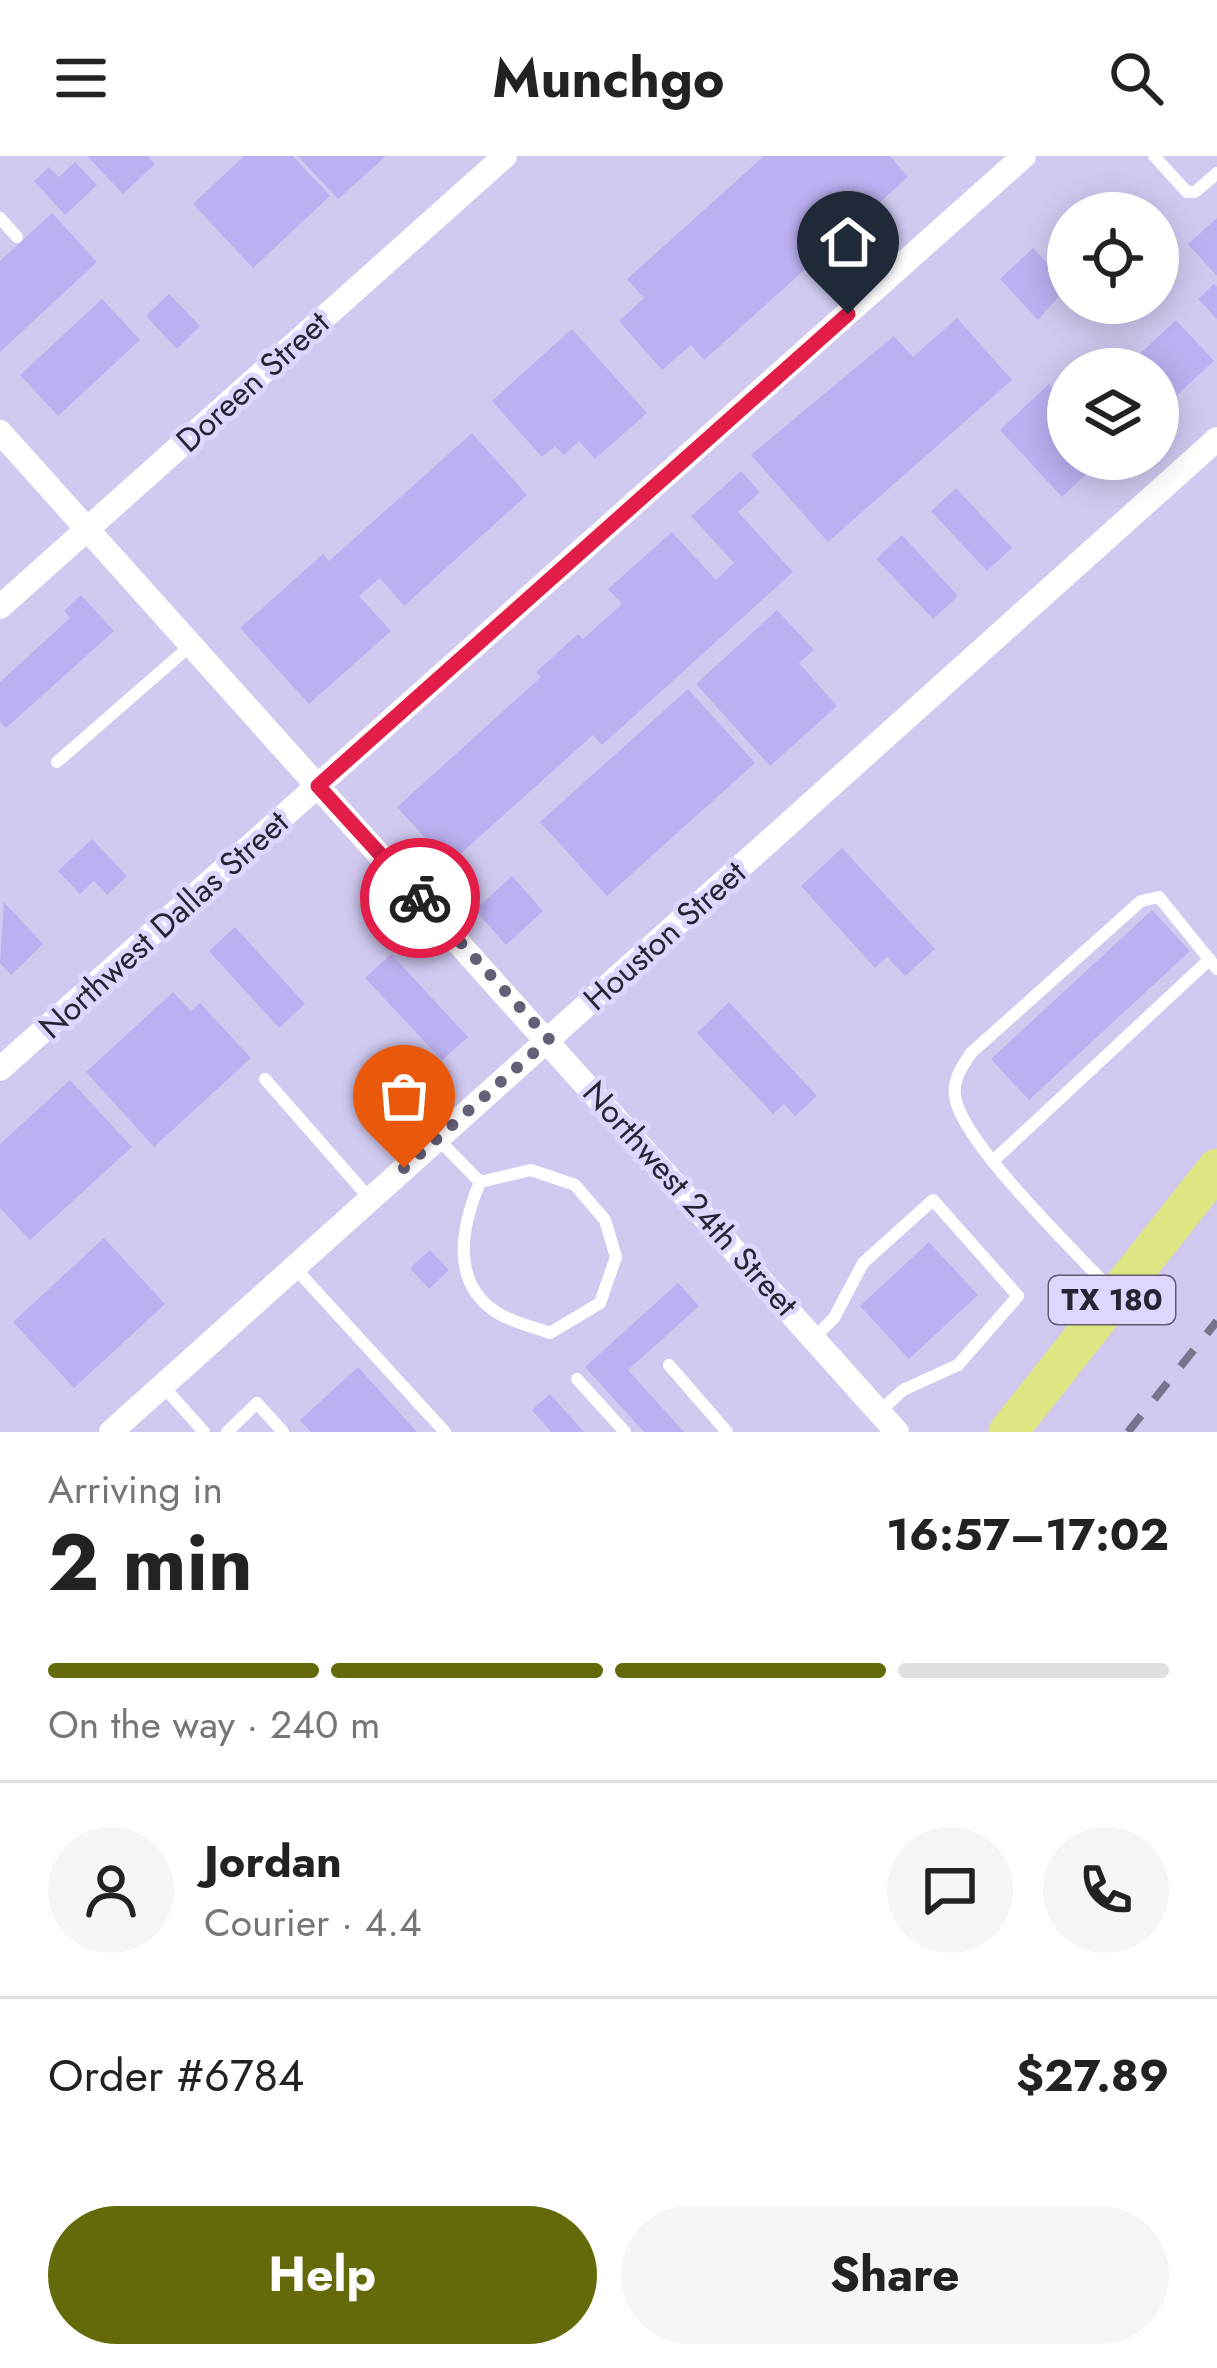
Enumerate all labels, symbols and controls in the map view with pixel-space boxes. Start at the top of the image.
text: Munchgo [492,39,725,117]
icon: menu [48,45,114,111]
icon: search [1103,45,1169,111]
pin [797,191,899,314]
map controls [1047,192,1179,480]
button: locate [1047,192,1179,324]
icon: home [815,209,881,275]
street label: Doreen Street [166,300,339,463]
button: layers [1047,348,1179,480]
street label: Northwest Dallas Street [28,799,299,1049]
courier [360,838,480,958]
street label: Houston Street [573,850,756,1021]
icon: bike [387,865,453,931]
pin [353,1045,455,1168]
icon: bag [371,1063,437,1129]
street label: Northwest 24th Street [572,1070,809,1326]
road number: TX 180 [1049,1276,1175,1324]
text: Arriving in [48,1461,223,1518]
text: 16:57–17:02 [886,1502,1169,1567]
text: 2 min [48,1507,253,1619]
text: On the way · 240 m [48,1696,380,1753]
button: person [48,1827,174,1953]
button: chat [887,1827,1013,1953]
button: phone [1043,1827,1169,1953]
text: Jordan [204,1829,342,1894]
text: Courier · 4.4 [204,1894,422,1951]
text: Order #6784 [48,2043,304,2108]
text: $27.89 [1016,2043,1169,2108]
button: Help [48,2206,597,2344]
button: Share [621,2206,1169,2344]

